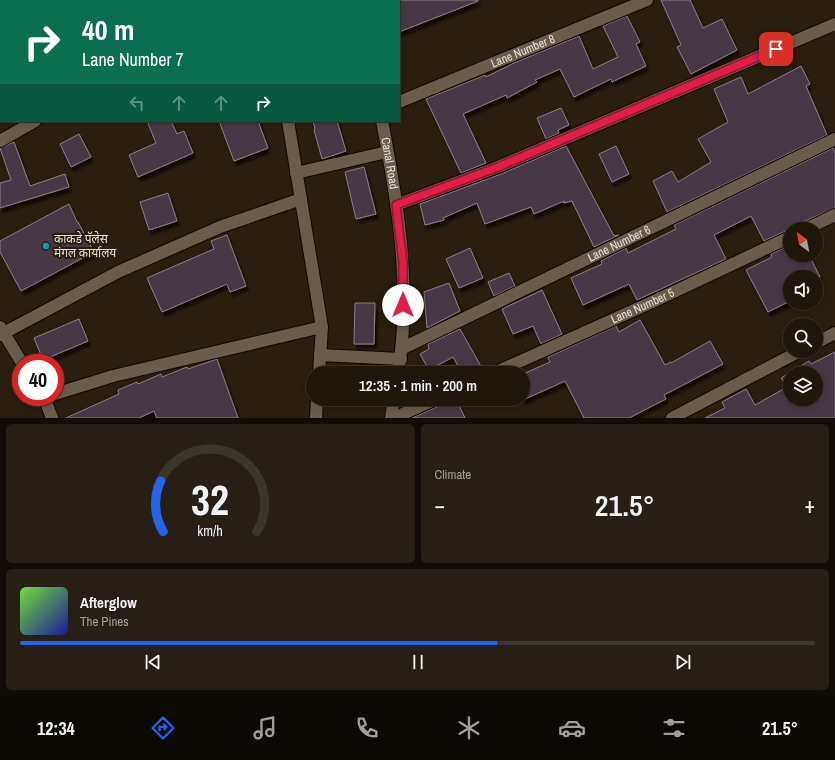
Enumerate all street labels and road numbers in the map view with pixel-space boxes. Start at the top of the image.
street label: Lane Number 8 [488,31,557,71]
street label: Canal Road [377,136,402,190]
street label: Lane Number 6 [585,221,653,265]
street label: Lane Number 5 [608,284,677,327]

